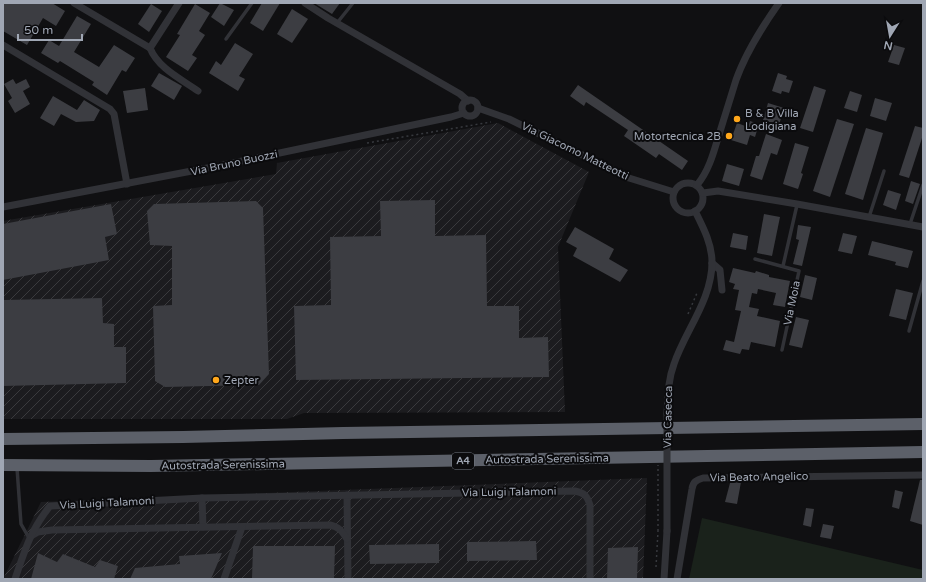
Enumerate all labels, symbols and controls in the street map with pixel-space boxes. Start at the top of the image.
scale bar [18,16,82,42]
north arrow [870,16,910,56]
text: 50 m [24,23,53,37]
text: N [883,38,894,53]
place label: B & B Villa Lodigiana [745,107,799,133]
marker: B & B Villa Lodigiana [732,114,742,124]
street label: Via Giacomo Matteotti [519,119,631,183]
place label: Motortecnica 2B [634,130,721,143]
marker: Motortecnica 2B [724,131,734,141]
street label: Via Bruno Buozzi [189,147,279,179]
street label: Via Moia [781,279,803,327]
place label: Zepter [224,374,259,387]
marker: Zepter [211,375,221,385]
street label: Via Casecca [661,386,675,448]
street label: Autostrada Serenissima [485,451,609,467]
road number: A4 [452,453,474,469]
street label: Autostrada Serenissima [161,457,285,473]
street label: Via Beato Angelico [709,470,809,484]
street label: Via Luigi Talamoni [462,485,556,499]
street label: Via Luigi Talamoni [59,494,155,512]

